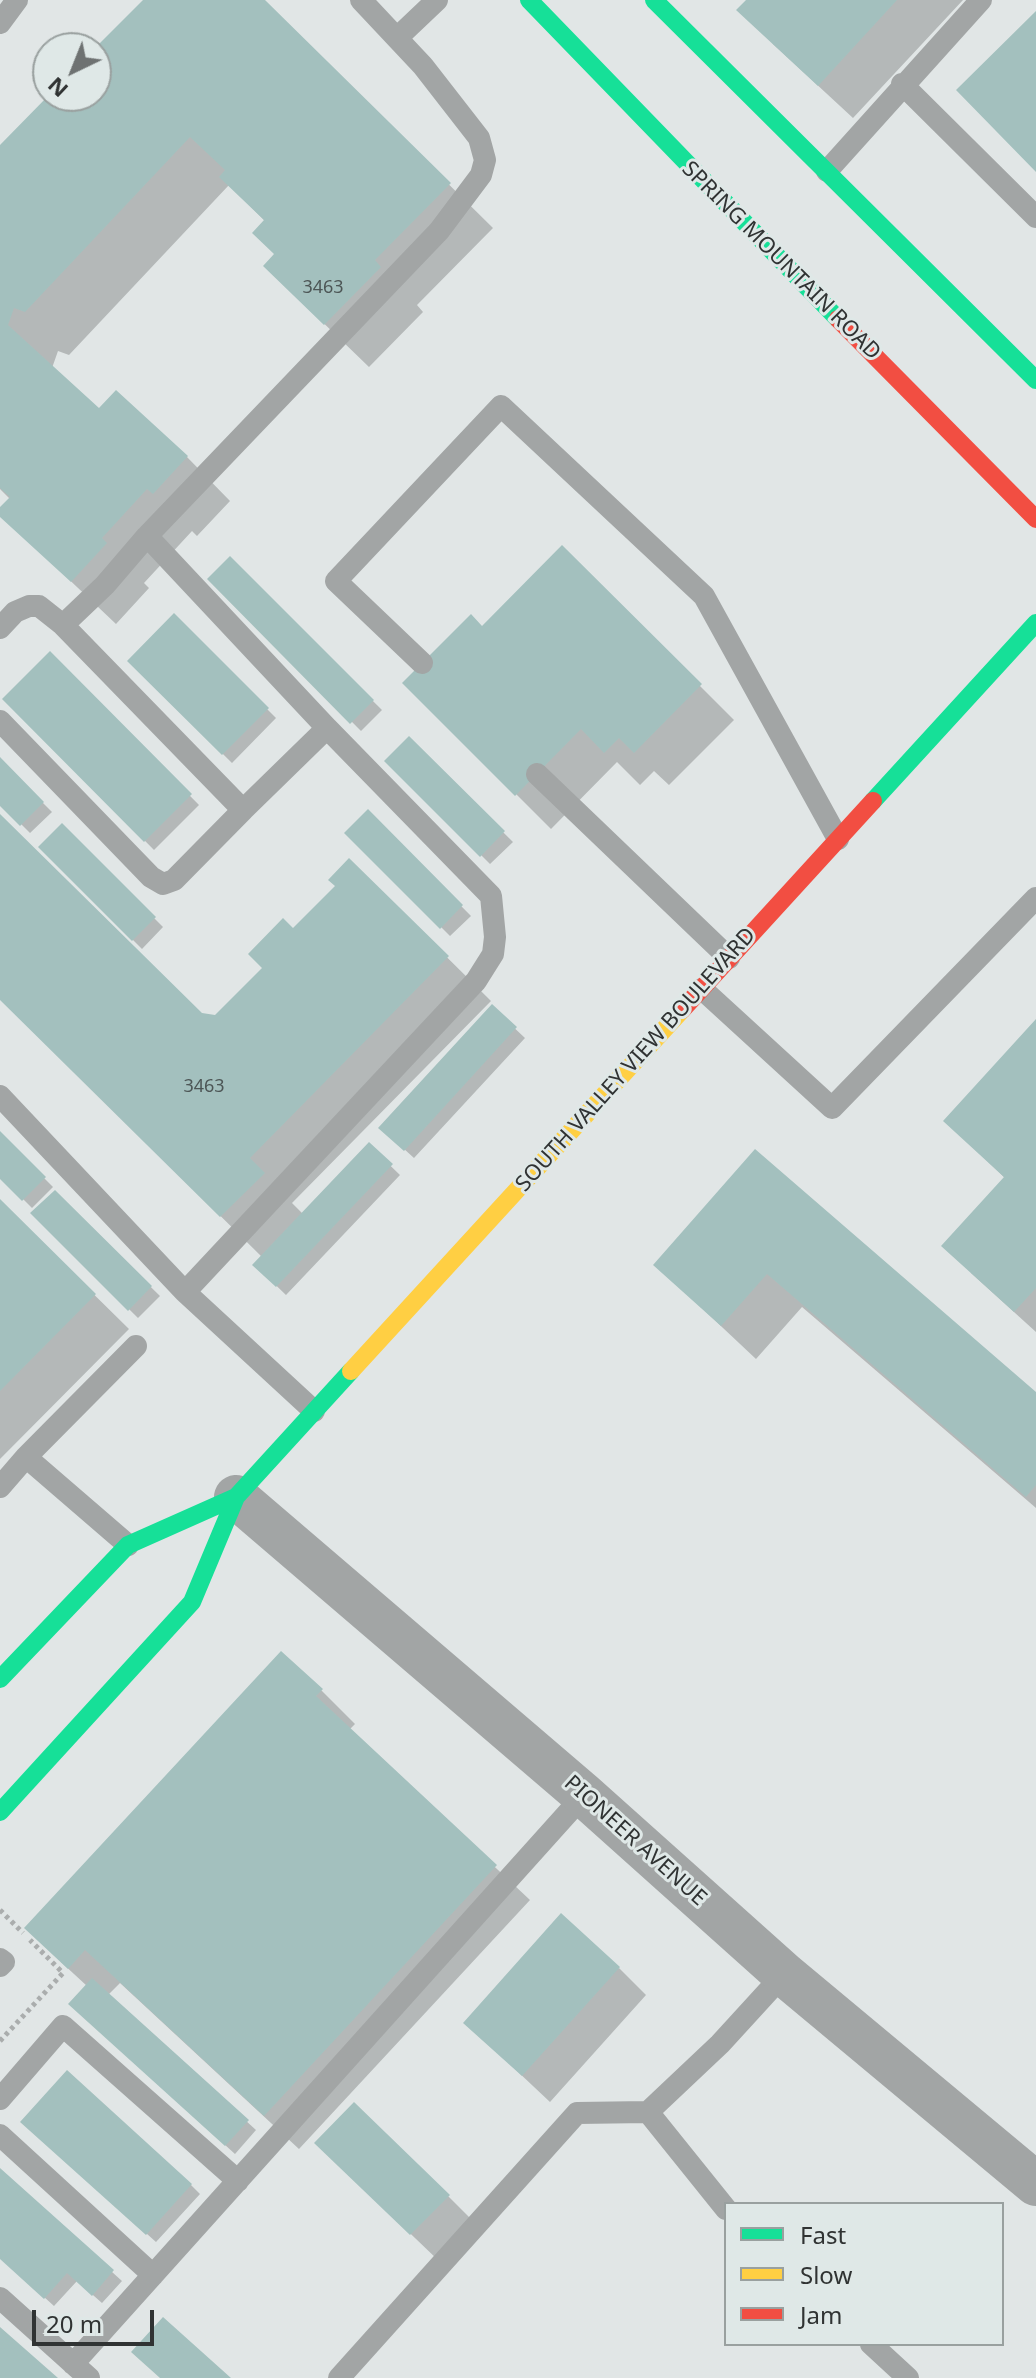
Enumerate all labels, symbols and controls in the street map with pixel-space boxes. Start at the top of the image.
north arrow [32,32,112,112]
text: N [40,71,74,105]
street label: SPRING MOUNTAIN ROAD [676,156,886,366]
house number: 3463 [302,277,344,299]
street label: SOUTH VALLEY VIEW BOULEVARD [510,923,762,1197]
house number: 3463 [183,1076,225,1098]
street label: PIONEER AVENUE [558,1770,712,1912]
legend [724,2202,1004,2346]
text: Fast [800,2218,846,2251]
text: Slow [800,2258,852,2291]
scale bar [36,2294,158,2344]
text: Jam [800,2298,842,2331]
text: 20 m [46,2307,102,2340]

